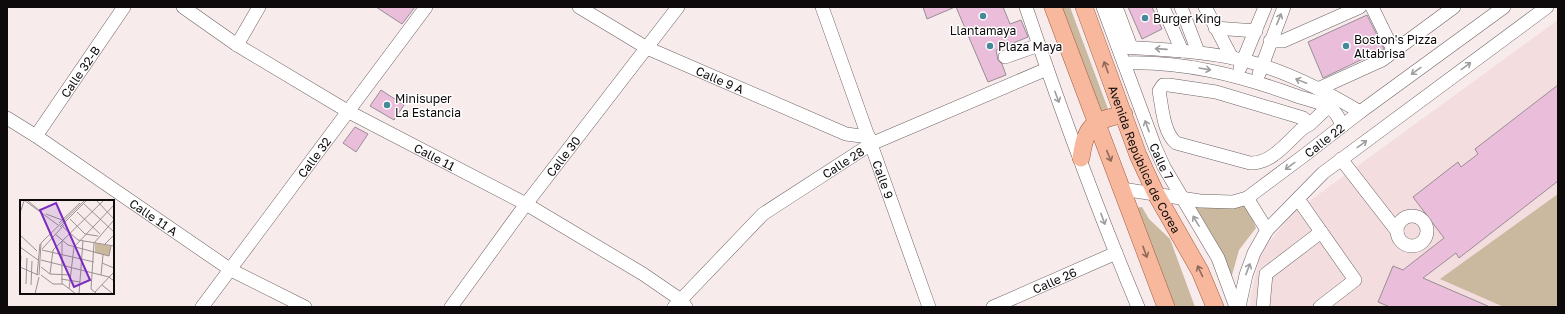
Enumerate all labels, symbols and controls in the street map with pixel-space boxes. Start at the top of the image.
marker: Llantamaya [978,11,988,21]
place label: Burger King [1153,11,1221,26]
marker: Burger King [1140,13,1150,23]
one-way arrow [1276,13,1283,25]
place label: Llantamaya [950,23,1016,38]
place label: Boston's Pizza Altabrisa [1354,32,1437,61]
place label: Plaza Maya [998,39,1062,54]
marker: Plaza Maya [985,41,995,51]
marker: Boston's Pizza Altabrisa [1341,41,1351,51]
street label: Calle 32-B [57,43,103,100]
one-way arrow [1155,46,1168,53]
one-way arrow [1102,61,1110,73]
one-way arrow [1460,62,1471,70]
street label: Calle 9 A [694,63,746,97]
one-way arrow [1198,65,1211,73]
one-way arrow [1410,67,1421,75]
one-way arrow [1295,77,1307,85]
street label: Avenida República de Corea [1106,83,1184,236]
one-way arrow [1054,90,1062,102]
place label: Minisuper La Estancia [395,91,461,120]
marker: Minisuper La Estancia [382,100,392,110]
street label: Calle 22 [1301,120,1347,160]
one-way arrow [1143,121,1151,133]
street label: Calle 30 [543,133,583,179]
street label: Calle 32 [294,134,334,180]
one-way arrow [1356,139,1367,148]
street label: Calle 11 [412,140,458,173]
street label: Calle 7 [1147,140,1177,182]
street label: Calle 28 [819,143,867,181]
one-way arrow [1106,149,1113,161]
street label: Calle 9 [870,158,897,201]
one-way arrow [1284,162,1295,171]
street label: Calle 11 A [127,195,181,239]
inset map [20,200,114,294]
one-way arrow [1100,212,1107,225]
one-way arrow [1192,215,1200,227]
one-way arrow [1142,245,1150,257]
street label: Calle 26 [1030,264,1079,296]
one-way arrow [1245,264,1253,276]
one-way arrow [1196,266,1203,278]

